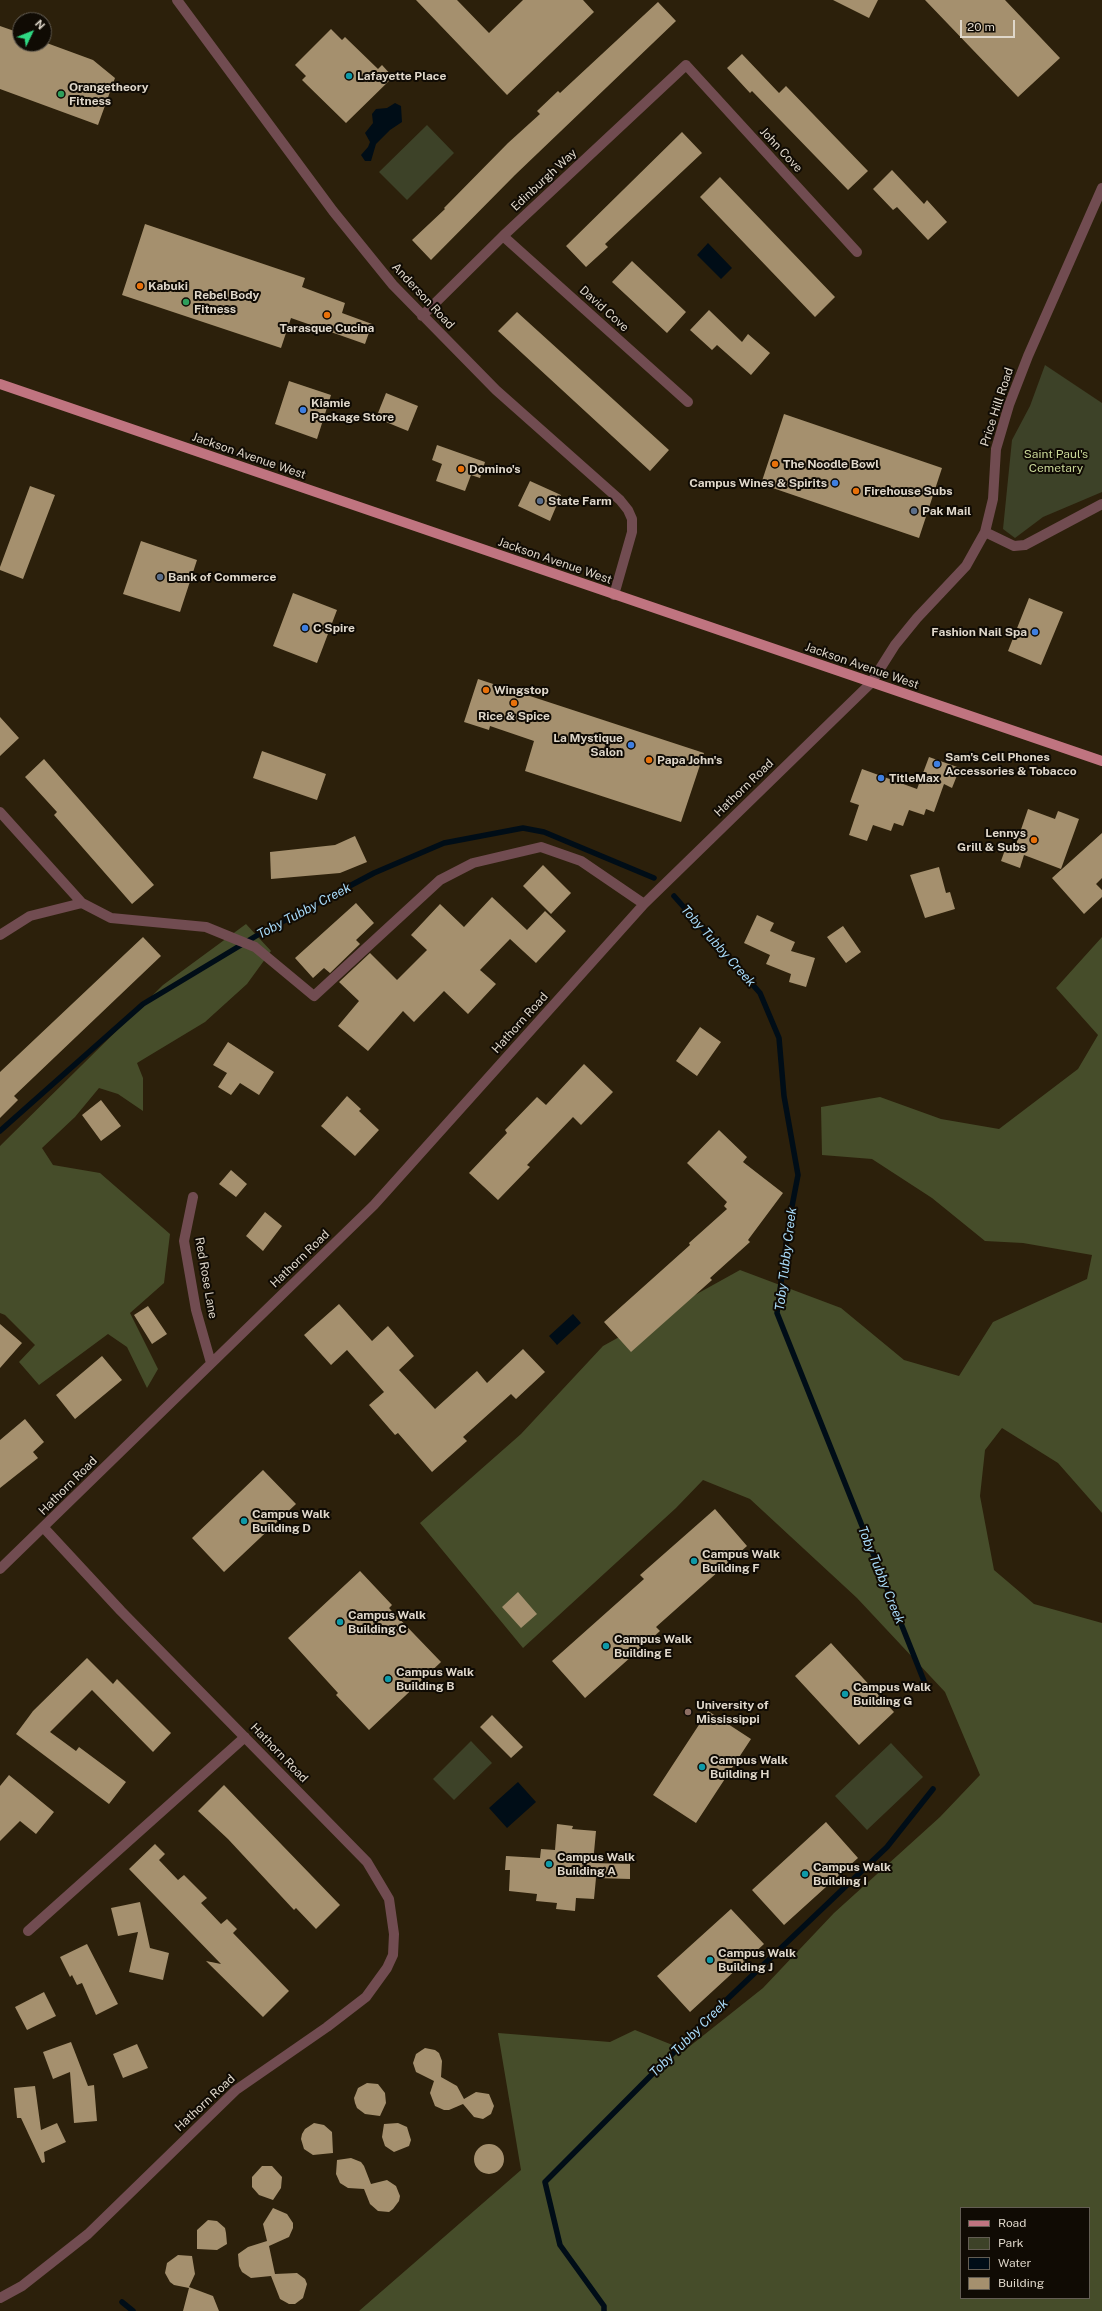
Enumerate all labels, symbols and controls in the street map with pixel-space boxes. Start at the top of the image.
north arrow [12,12,52,52]
scale bar [962,12,1017,38]
text: N [33,17,47,32]
text: 20 m [967,20,995,34]
place label: Lafayette Place [357,69,446,83]
marker: Lafayette Place [344,71,354,81]
place label: Orangetheory Fitness [69,80,149,108]
marker: Orangetheory Fitness [56,89,66,99]
street label: John Cove [757,125,805,175]
street label: Edinburgh Way [508,146,580,214]
street label: Anderson Road [389,260,457,332]
place label: Kabuki [148,279,188,293]
marker: Kabuki [135,281,145,291]
street label: David Cove [576,283,632,335]
place label: Rebel Body Fitness [194,288,259,316]
marker: Rebel Body Fitness [181,297,191,307]
marker: Tarasque Cucina [322,310,332,320]
place label: Tarasque Cucina [280,321,374,335]
street label: Price Hill Road [977,366,1017,448]
place label: Kiamie Package Store [311,396,394,424]
marker: Kiamie Package Store [298,405,308,415]
street label: Jackson Avenue West [190,430,308,482]
park label: Saint Paul's Cemetary [1024,447,1088,475]
place label: The Noodle Bowl [783,457,879,471]
marker: The Noodle Bowl [770,459,780,469]
place label: Domino's [469,462,521,476]
marker: Domino's [456,464,466,474]
place label: Campus Wines & Spirits [689,476,827,490]
marker: Campus Wines & Spirits [830,478,840,488]
place label: Firehouse Subs [864,484,953,498]
marker: Firehouse Subs [851,486,861,496]
place label: State Farm [548,494,612,508]
marker: State Farm [535,496,545,506]
place label: Pak Mail [922,504,971,518]
marker: Pak Mail [909,506,919,516]
street label: Jackson Avenue West [496,535,614,587]
place label: Bank of Commerce [168,570,276,584]
marker: Bank of Commerce [155,572,165,582]
place label: C Spire [313,621,355,635]
marker: C Spire [300,623,310,633]
place label: Fashion Nail Spa [931,625,1027,639]
marker: Fashion Nail Spa [1030,627,1040,637]
street label: Jackson Avenue West [803,640,921,692]
place label: Wingstop [494,683,549,697]
marker: Wingstop [481,685,491,695]
marker: Rice & Spice [509,698,519,708]
place label: Rice & Spice [478,709,550,723]
place label: La Mystique Salon [553,731,623,759]
marker: La Mystique Salon [626,740,636,750]
place label: Sam's Cell Phones Accessories & Tobacco [945,750,1077,778]
place label: Papa John's [657,753,722,767]
marker: Papa John's [644,755,654,765]
street label: Hathorn Road [711,756,777,820]
marker: Sam's Cell Phones Accessories & Tobacco [932,759,942,769]
place label: TitleMax [889,771,940,785]
marker: TitleMax [876,773,886,783]
place label: Lennys Grill & Subs [957,826,1026,854]
marker: Lennys Grill & Subs [1029,835,1039,845]
water label: Toby Tubby Creek [254,880,354,942]
water label: Toby Tubby Creek [677,902,759,990]
street label: Hathorn Road [489,990,551,1056]
water label: Toby Tubby Creek [772,1206,800,1312]
street label: Hathorn Road [267,1227,333,1291]
street label: Red Rose Lane [192,1236,220,1320]
street label: Hathorn Road [36,1454,100,1518]
place label: Campus Walk Building D [252,1507,330,1535]
marker: Campus Walk Building D [239,1516,249,1526]
water label: Toby Tubby Creek [854,1524,908,1626]
place label: Campus Walk Building F [702,1547,780,1575]
marker: Campus Walk Building F [689,1556,699,1566]
place label: Campus Walk Building C [348,1608,426,1636]
marker: Campus Walk Building C [335,1617,345,1627]
place label: Campus Walk Building E [614,1632,692,1660]
marker: Campus Walk Building E [601,1641,611,1651]
place label: Campus Walk Building B [396,1665,474,1693]
marker: Campus Walk Building B [383,1674,393,1684]
place label: Campus Walk Building G [853,1680,931,1708]
marker: Campus Walk Building G [840,1689,850,1699]
place label: University of Mississippi [696,1698,768,1726]
marker: University of Mississippi [683,1707,693,1717]
street label: Hathorn Road [247,1720,311,1786]
place label: Campus Walk Building H [710,1753,788,1781]
marker: Campus Walk Building H [697,1762,707,1772]
place label: Campus Walk Building A [557,1850,635,1878]
marker: Campus Walk Building A [544,1859,554,1869]
place label: Campus Walk Building I [813,1860,891,1888]
marker: Campus Walk Building I [800,1869,810,1879]
place label: Campus Walk Building J [718,1946,796,1974]
marker: Campus Walk Building J [705,1955,715,1965]
water label: Toby Tubby Creek [647,1996,731,2080]
street label: Hathorn Road [172,2072,238,2134]
legend [960,2207,1090,2299]
text: Road [998,2216,1026,2230]
text: Park [998,2236,1024,2250]
text: Water [998,2256,1031,2270]
text: Building [998,2276,1044,2290]

